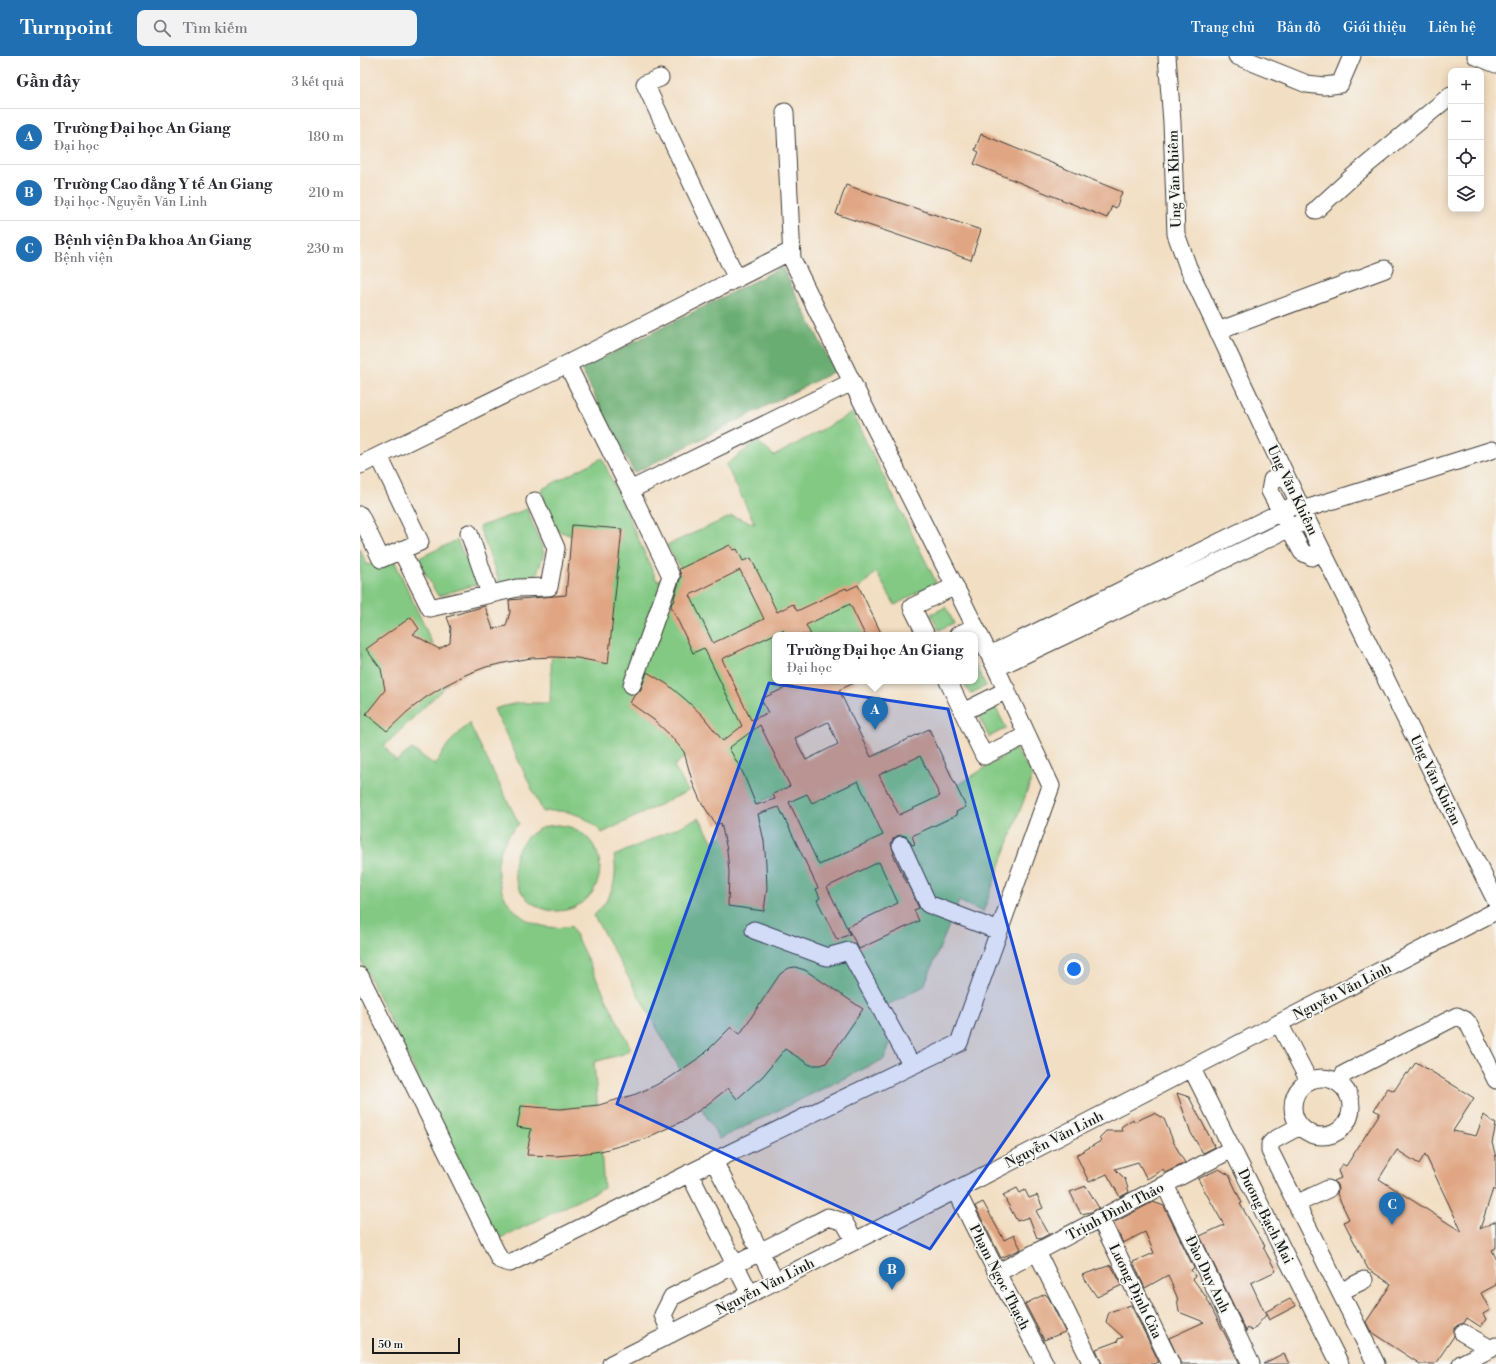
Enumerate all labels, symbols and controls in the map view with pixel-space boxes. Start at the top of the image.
search box [137,10,417,46]
text: Turnpoint [20,16,113,40]
icon: search [151,17,173,39]
text: Tìm kiếm [183,19,248,38]
text: Trang chủ [1191,19,1255,37]
text: Bản đồ [1277,19,1321,37]
text: Giới thiệu [1343,19,1406,37]
text: Liên hệ [1428,19,1476,37]
map controls [1448,68,1484,212]
button: + [1448,68,1484,104]
text: Gần đây [16,71,80,93]
text: 3 kết quả [292,74,344,90]
button: − [1448,104,1484,140]
text: Trường Đại học An Giang [54,119,231,138]
text: A [24,129,34,145]
text: 180 m [308,129,344,145]
street label: Ung Văn Khiêm [1164,130,1186,228]
text: Đại học [54,138,99,154]
button: locate [1448,140,1484,176]
text: Trường Cao đẳng Y tế An Giang [54,175,272,194]
button: layers [1448,176,1484,212]
text: B [24,185,34,201]
text: 210 m [309,185,344,201]
text: Đại học · Nguyễn Văn Linh [54,194,207,210]
text: Bệnh viện Đa khoa An Giang [54,231,251,250]
text: C [24,241,34,257]
text: 230 m [307,241,344,257]
text: Bệnh viện [54,250,113,266]
street label: Ung Văn Khiêm [1263,442,1322,538]
popup [772,632,978,684]
text: Trường Đại học An Giang [787,641,963,660]
text: Đại học [787,660,832,676]
pin: A [862,697,888,730]
street label: Ung Văn Khiêm [1406,732,1465,828]
your location [1064,959,1084,979]
street label: Nguyễn Văn Linh [1290,959,1395,1024]
street label: Nguyễn Văn Linh [1002,1107,1107,1172]
street label: Dương Bạch Mai [1233,1166,1297,1267]
street label: Trịnh Đình Thảo [1064,1179,1167,1245]
pin: C [1379,1192,1405,1225]
street label: Phạm Ngọc Thạch [965,1222,1034,1334]
street label: Đào Duy Anh [1181,1233,1234,1317]
street label: Lương Định Của [1104,1241,1166,1343]
street label: Nguyễn Văn Linh [713,1254,818,1319]
pin: B [879,1257,905,1290]
scale bar [372,1336,460,1355]
text: 50 m [378,1338,403,1352]

